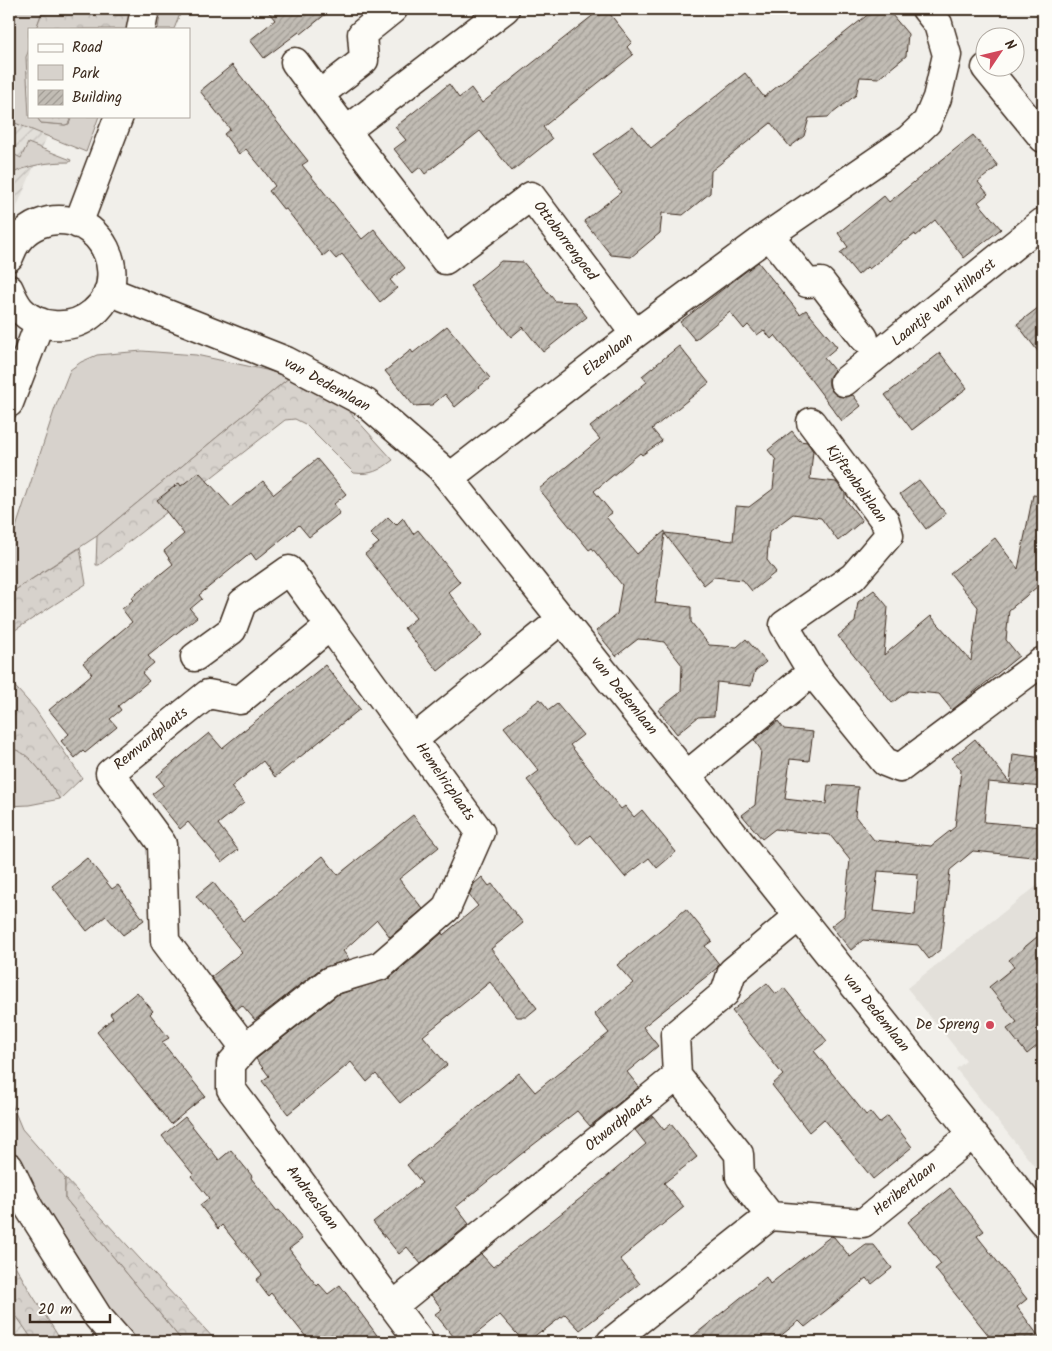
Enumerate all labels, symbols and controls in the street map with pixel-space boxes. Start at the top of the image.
legend [28,28,190,118]
north arrow [974,28,1024,78]
text: N [998,35,1021,55]
text: Road [72,36,103,60]
text: Park [72,62,100,86]
text: Building [72,86,122,110]
street label: Ottoborrengoed [527,196,604,287]
street label: Laantje van Hilhorst [886,253,1002,353]
street label: Elzenlaan [577,327,639,383]
street label: van Dedemlaan [279,351,375,419]
street label: Kijftenbeltlaan [819,440,893,528]
street label: van Dedemlaan [585,651,663,741]
street label: Remvardplaats [108,701,194,777]
street label: Hemelricplaats [409,738,481,827]
street label: van Dedemlaan [837,968,915,1058]
place label: De Spreng [916,1013,980,1037]
marker: De Spreng [984,1019,996,1031]
street label: Otwardplaats [580,1088,659,1158]
street label: Heribertlaan [868,1156,942,1222]
street label: Andreaslaan [280,1161,344,1235]
scale bar [30,1291,110,1323]
text: 20 m [38,1298,72,1322]

